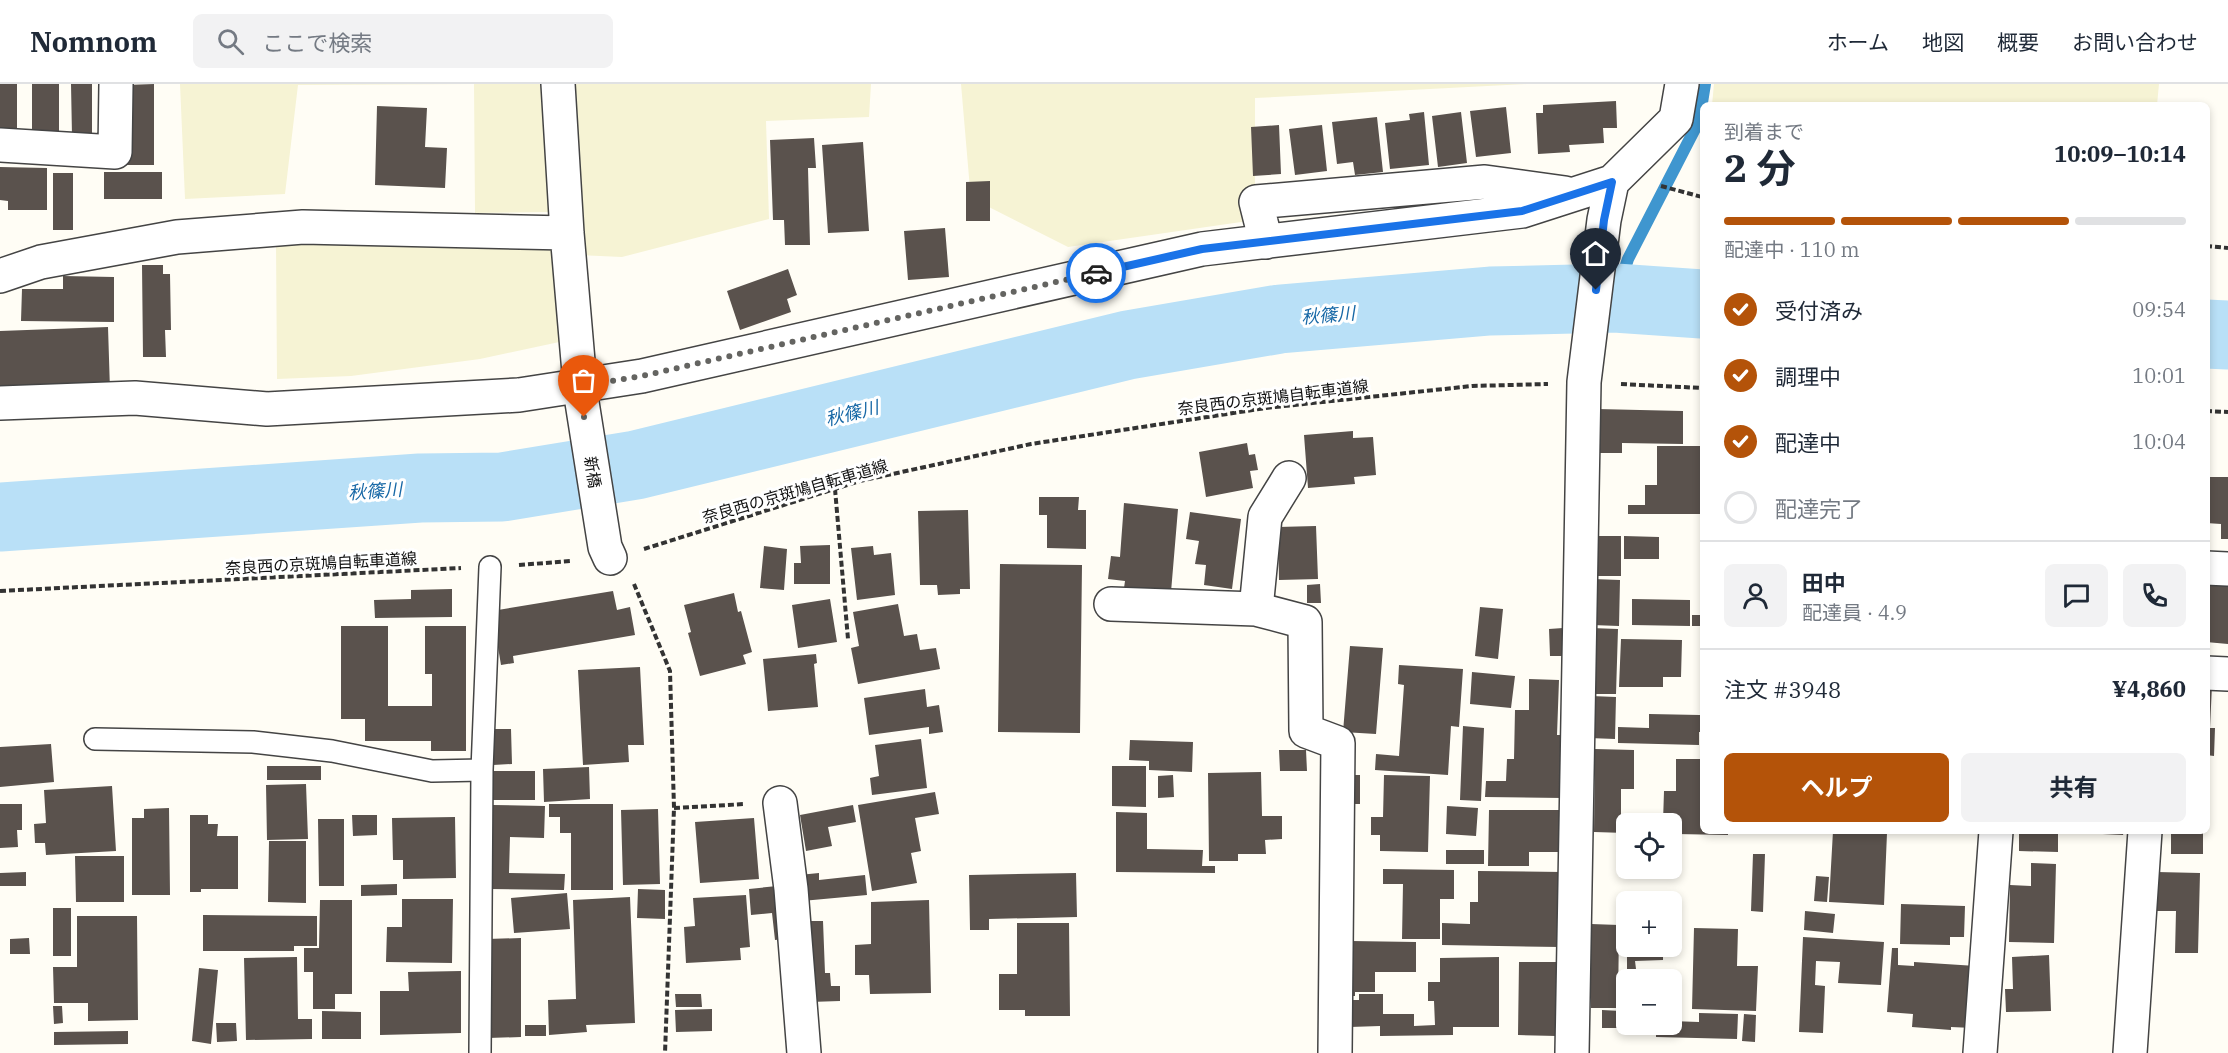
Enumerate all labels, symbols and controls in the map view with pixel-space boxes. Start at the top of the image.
search box [193,14,613,68]
text: Nomnom [30,23,157,60]
icon: search [214,25,247,58]
text: ここで検索 [262,28,372,57]
text: ホーム [1827,28,1889,56]
text: 地図 [1922,28,1964,56]
text: 概要 [1997,28,2039,56]
text: お問い合わせ [2072,28,2198,56]
text: 到着まで [1724,118,1804,145]
text: 10:09–10:14 [2054,139,2186,168]
text: 2 分 [1724,142,1795,193]
pin [1570,228,1621,290]
text: 配達中 · 110 m [1724,236,1859,263]
icon: home [1579,237,1612,270]
courier [1066,243,1126,303]
icon: car [1080,257,1113,290]
icon: check [1724,293,1757,326]
text: 受付済み [1775,296,1863,325]
text: 09:54 [2132,296,2186,323]
water label: 秋篠川 [1300,301,1358,329]
pin [558,355,609,417]
icon: check [1724,359,1757,392]
text: 調理中 [1775,362,1841,391]
text: 10:01 [2132,362,2186,389]
icon: bag [567,364,600,397]
street label: 奈良西の京斑鳩自転車道線 [1176,375,1370,419]
water label: 秋篠川 [823,395,883,431]
icon: check [1724,425,1757,458]
text: 配達中 [1775,428,1841,457]
text: 10:04 [2132,428,2186,455]
street label: 新橋 [581,455,605,489]
street label: 奈良西の京斑鳩自転車道線 [700,455,890,527]
water label: 秋篠川 [347,478,405,504]
text: 配達完了 [1775,494,1863,523]
street label: 奈良西の京斑鳩自転車道線 [225,548,417,578]
button: person [1724,564,1787,627]
button: chat [2045,564,2108,627]
button: phone [2123,564,2186,627]
text: 田中 [1802,568,1846,597]
text: 配達員 · 4.9 [1802,599,1907,626]
text: ¥4,860 [2112,674,2186,703]
text: 注文 #3948 [1724,675,1841,704]
button: ヘルプ [1724,753,1949,822]
button: 共有 [1961,753,2186,822]
map controls [1616,813,1682,1035]
button: locate [1616,813,1682,879]
button: + [1616,891,1682,957]
button: − [1616,969,1682,1035]

